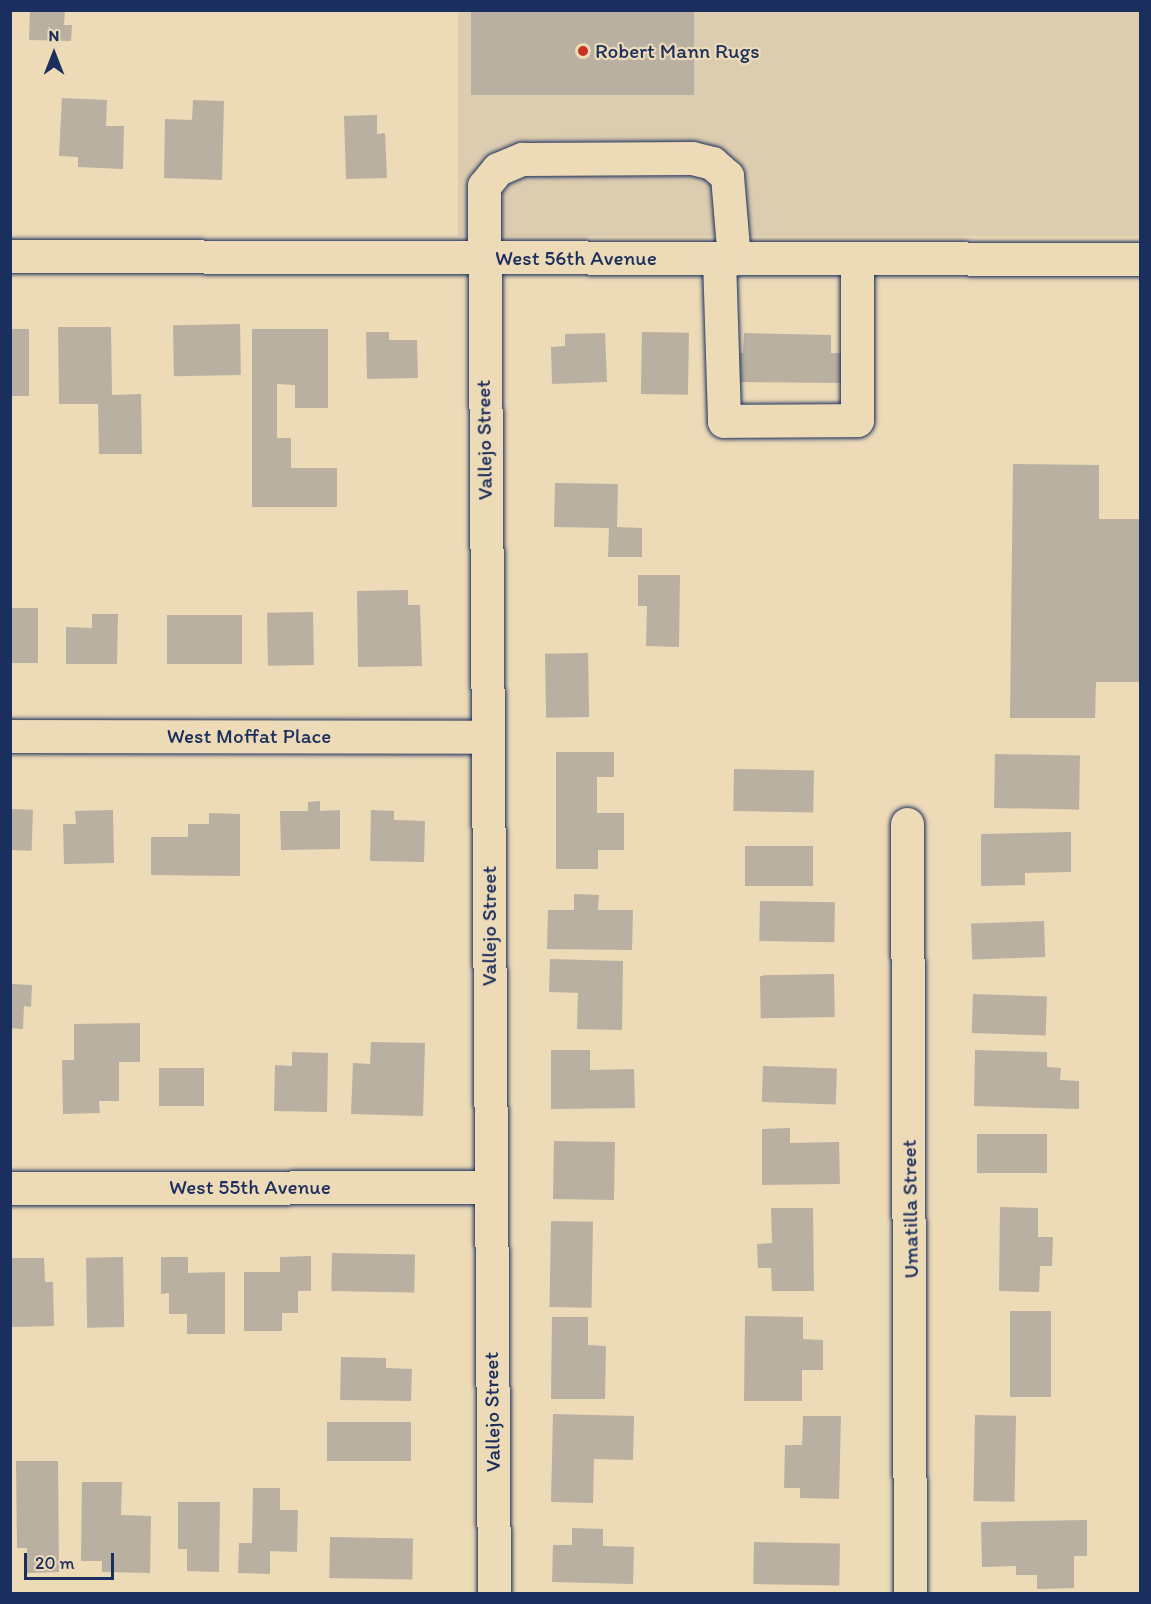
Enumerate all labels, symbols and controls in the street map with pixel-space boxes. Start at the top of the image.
north arrow [24,24,84,84]
text: N [49,26,59,45]
place label: Robert Mann Rugs [595,38,759,64]
marker: Robert Mann Rugs [576,44,590,58]
street label: West 56th Avenue [496,245,656,271]
street label: Vallejo Street [470,380,498,500]
street label: West Moffat Place [167,723,331,749]
street label: Vallejo Street [476,866,502,986]
street label: Umatilla Street [896,1139,924,1279]
street label: West 55th Avenue [170,1174,330,1200]
street label: Vallejo Street [478,1352,506,1472]
scale bar [27,1541,117,1579]
text: 20 m [35,1552,75,1574]

